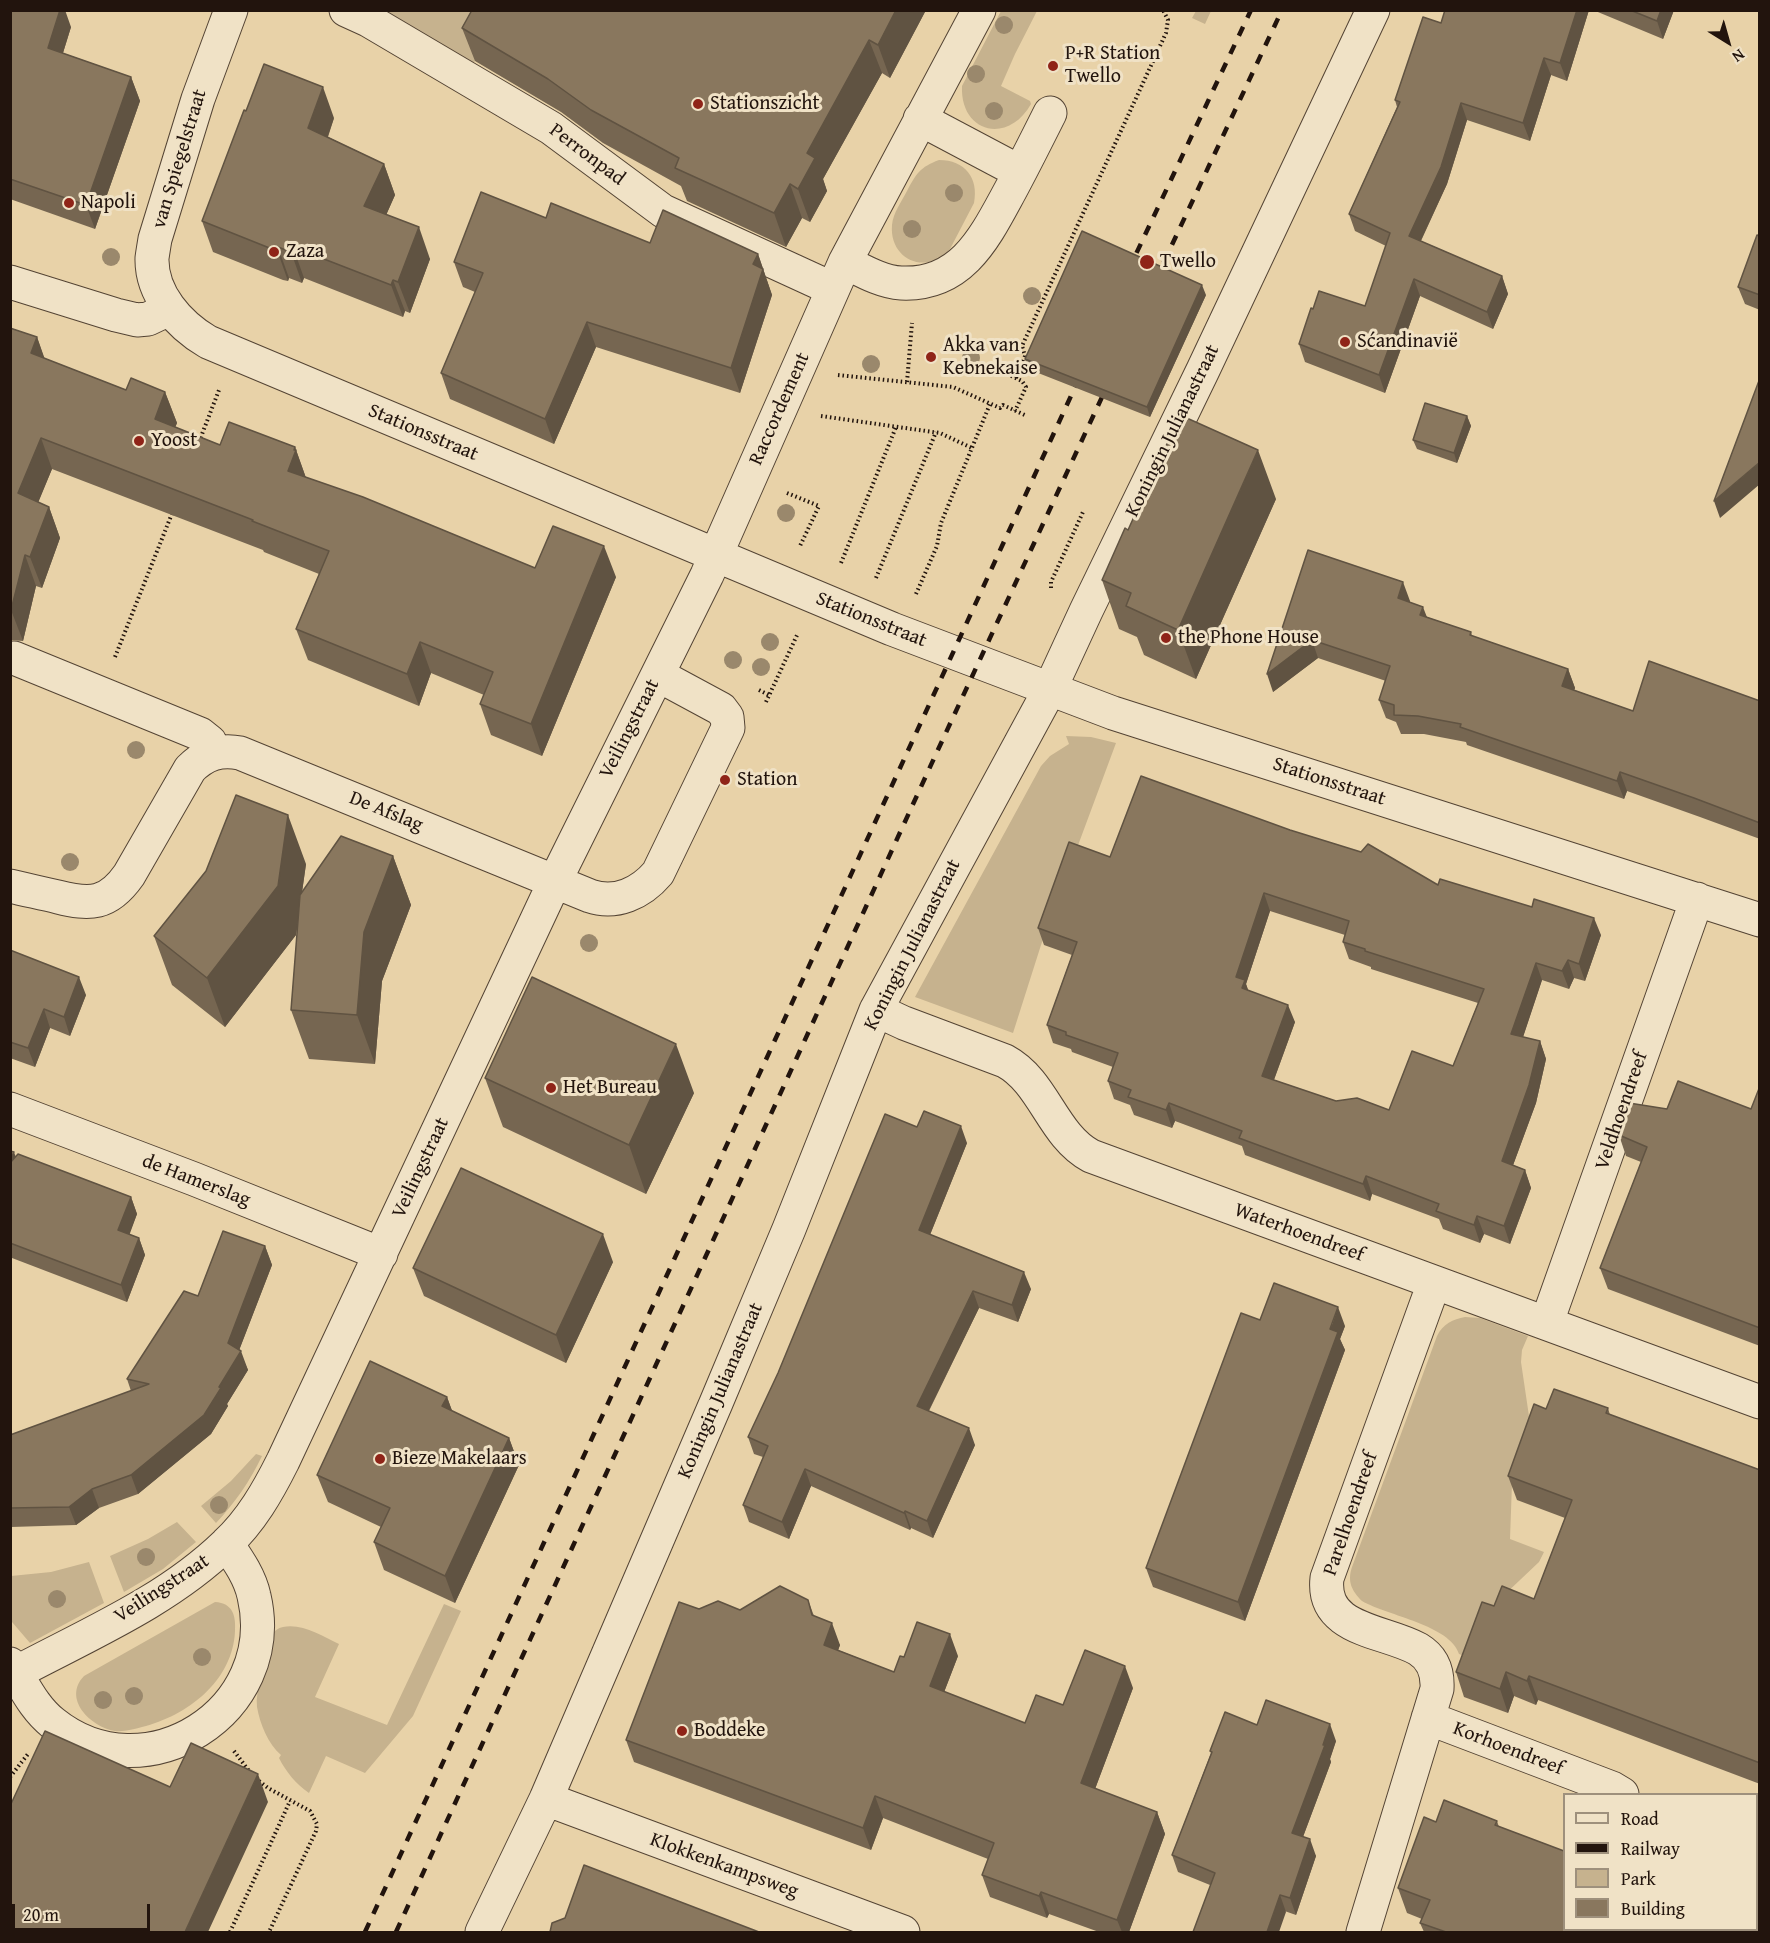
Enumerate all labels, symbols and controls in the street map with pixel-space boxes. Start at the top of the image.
north arrow [1698,12,1758,72]
place label: P+R Station Twello [1065,42,1160,89]
text: N [1727,44,1750,69]
marker: P+R Station Twello [1046,59,1060,73]
street label: van Spiegelstraat [147,87,213,231]
place label: Stationszicht [710,92,820,116]
marker: Stationszicht [691,97,705,111]
street label: Perronpad [544,119,630,191]
place label: Napoli [81,191,136,215]
marker: Napoli [62,196,76,210]
place label: Zaza [286,240,324,264]
marker: Zaza [267,245,281,259]
place label: Twello [1160,250,1216,274]
marker: Twello [1138,253,1156,271]
place label: Sćandinavië [1357,330,1458,354]
place label: Akka van Kebnekaise [943,334,1038,381]
marker: Sćandinavië [1338,335,1352,349]
street label: Koningin Julianastraat [1121,341,1225,521]
street label: Raccordement [744,349,816,469]
marker: Akka van Kebnekaise [924,350,938,364]
street label: Stationsstraat [364,399,482,467]
place label: Yoost [151,429,197,453]
marker: Yoost [132,434,146,448]
street label: Stationsstraat [812,587,930,653]
place label: the Phone House [1178,626,1319,650]
marker: the Phone House [1159,631,1173,645]
street label: Veilingstraat [595,675,665,783]
street label: Stationsstraat [1269,752,1389,812]
place label: Station [737,768,797,792]
marker: Station [718,773,732,787]
street label: De Afslag [346,786,426,838]
street label: Koningin Julianastraat [859,855,967,1035]
street label: Veldhoendreef [1591,1049,1653,1173]
place label: Het Bureau [563,1076,657,1100]
marker: Het Bureau [544,1081,558,1095]
street label: Veilingstraat [387,1114,455,1222]
street label: de Hamerslag [138,1149,254,1213]
street label: Waterhoendreef [1231,1198,1367,1268]
street label: Koningin Julianastraat [673,1299,769,1483]
place label: Bieze Makelaars [392,1447,527,1471]
street label: Parelhoendreef [1319,1449,1383,1579]
marker: Bieze Makelaars [373,1452,387,1466]
street label: Veilingstraat [110,1549,214,1629]
street label: Korhoendreef [1449,1717,1567,1781]
place label: Boddeke [694,1719,765,1743]
marker: Boddeke [675,1724,689,1738]
legend [1563,1793,1758,1931]
text: Road [1621,1805,1659,1832]
street label: Klokkenkampsweg [647,1828,801,1904]
text: Railway [1621,1835,1680,1862]
text: Park [1621,1865,1656,1892]
scale bar [15,1892,153,1930]
text: Building [1621,1895,1685,1922]
text: 20 m [23,1901,59,1928]

